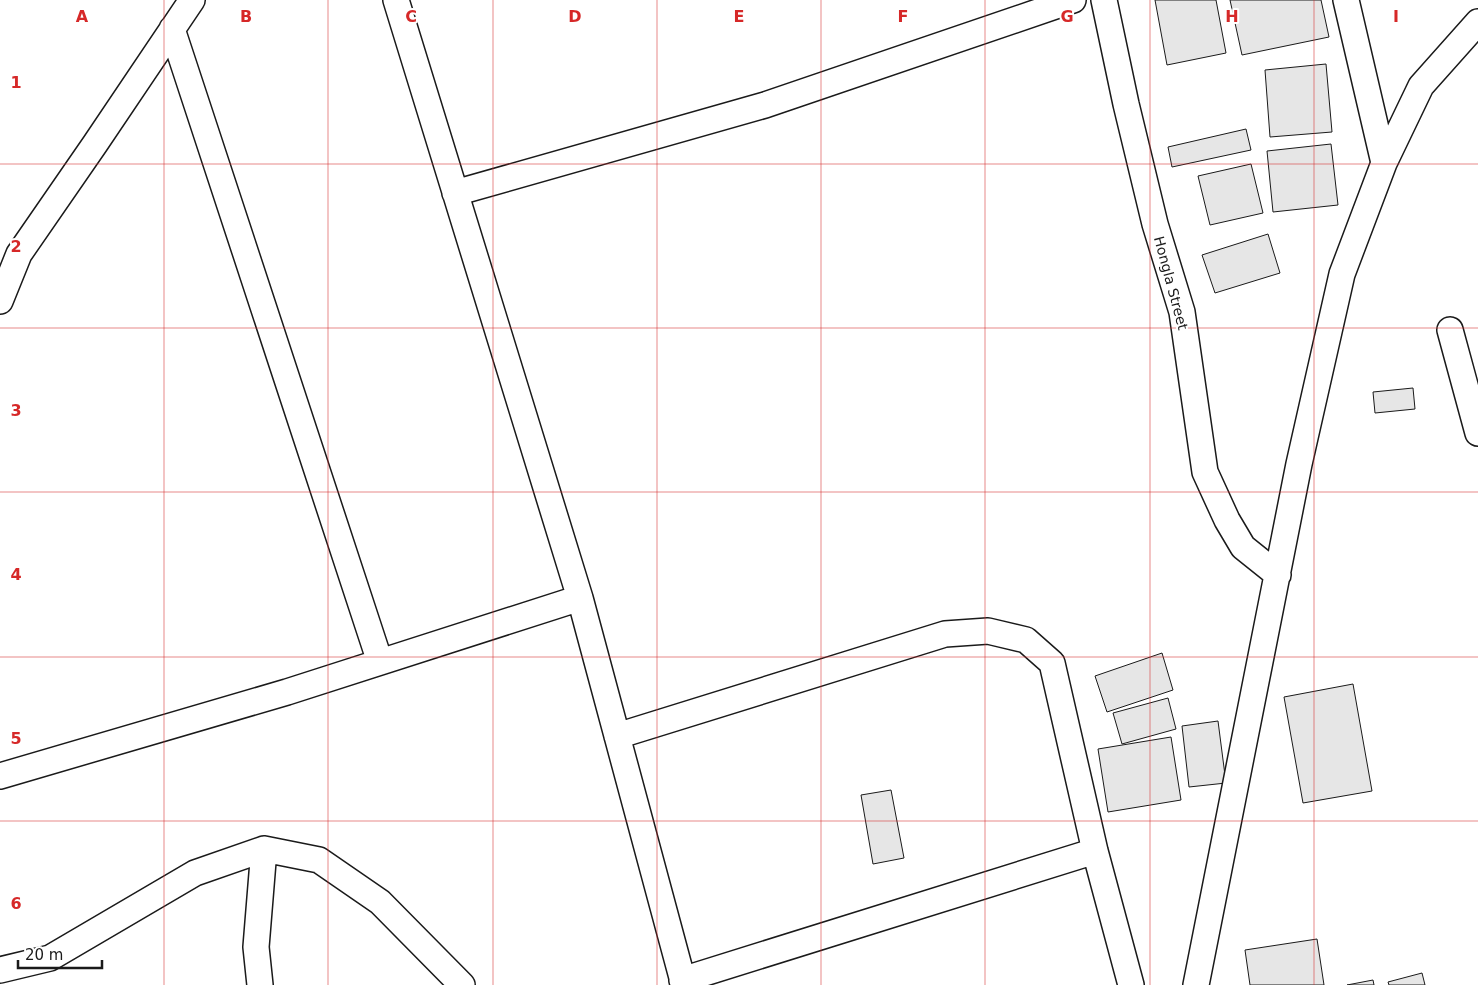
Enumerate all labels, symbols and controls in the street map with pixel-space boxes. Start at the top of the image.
text: A [76,7,89,26]
text: B [240,7,252,26]
text: C [405,7,417,26]
text: D [568,7,582,26]
text: E [734,7,744,26]
text: F [898,7,908,26]
text: G [1060,7,1074,26]
text: H [1225,7,1239,26]
text: I [1393,7,1399,26]
text: 1 [10,73,22,92]
street label: Hongla Street [1151,234,1191,332]
text: 2 [10,237,22,256]
text: 3 [10,401,22,420]
text: 4 [10,565,22,584]
text: 5 [10,729,22,748]
text: 6 [10,894,22,913]
scale bar [18,938,101,970]
text: 20 m [25,946,63,964]

